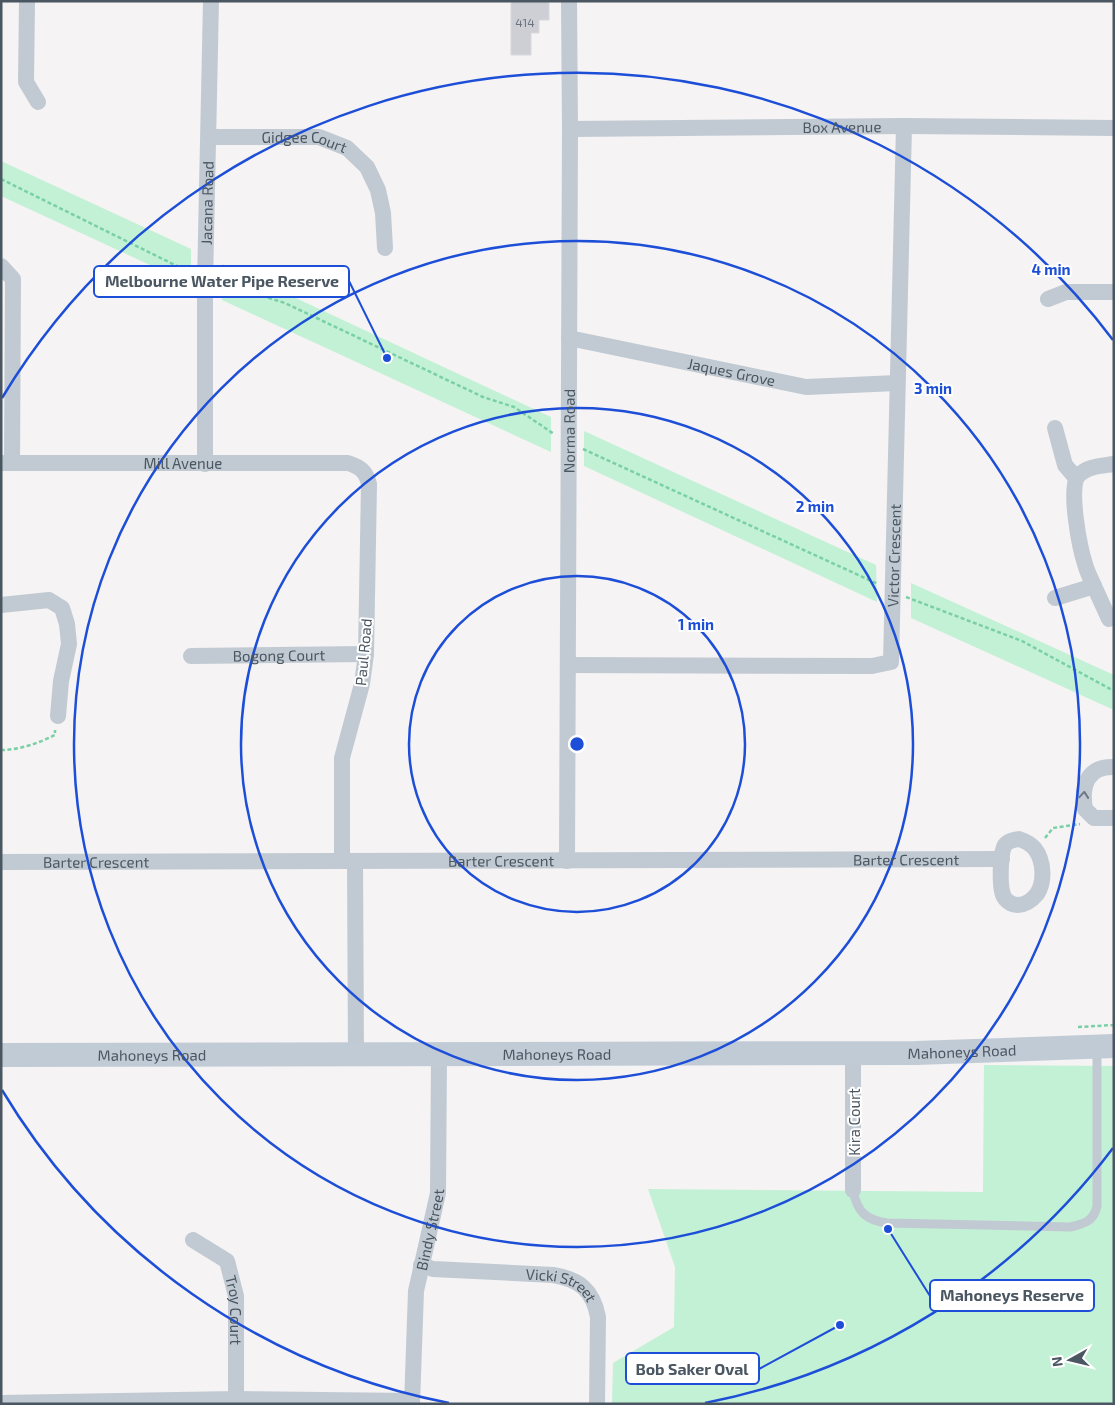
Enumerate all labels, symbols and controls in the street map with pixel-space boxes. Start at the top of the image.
house number: 414 [515,15,535,29]
street label: Box Avenue [802,117,882,136]
street label: Gidgee Court [262,128,350,156]
street label: Jacana Road [197,161,217,245]
text: 4 min [1031,260,1071,278]
callout: Melbourne Water Pipe Reserve [94,266,349,297]
text: Melbourne Water Pipe Reserve [105,271,339,290]
street label: Jaques Grove [686,354,777,389]
text: 3 min [914,379,952,397]
street label: Norma Road [560,389,578,473]
street label: Mill Avenue [144,454,222,472]
text: 2 min [796,497,834,515]
street label: Victor Crescent [883,503,904,607]
text: 1 min [678,615,714,633]
street label: Paul Road [351,618,375,686]
street label: Bogong Court [233,645,326,665]
centre of rings [568,735,586,753]
one-way arrow [1079,790,1090,798]
street label: Barter Crescent [853,850,959,868]
street label: Barter Crescent [448,851,554,870]
street label: Barter Crescent [43,853,149,871]
street label: Mahoneys Road [908,1040,1017,1062]
street label: Mahoneys Road [503,1045,611,1063]
street label: Mahoneys Road [98,1046,206,1064]
street label: Kira Court [845,1088,863,1156]
street label: Bindy Street [412,1189,447,1272]
street label: Vicki Street [525,1265,601,1305]
street label: Troy Court [222,1273,245,1345]
callout: Mahoneys Reserve [930,1280,1094,1311]
text: Mahoneys Reserve [940,1285,1084,1305]
north arrow [1045,1335,1095,1385]
callout: Bob Saker Oval [626,1353,759,1384]
text: N [1048,1356,1066,1368]
text: Bob Saker Oval [635,1359,749,1378]

